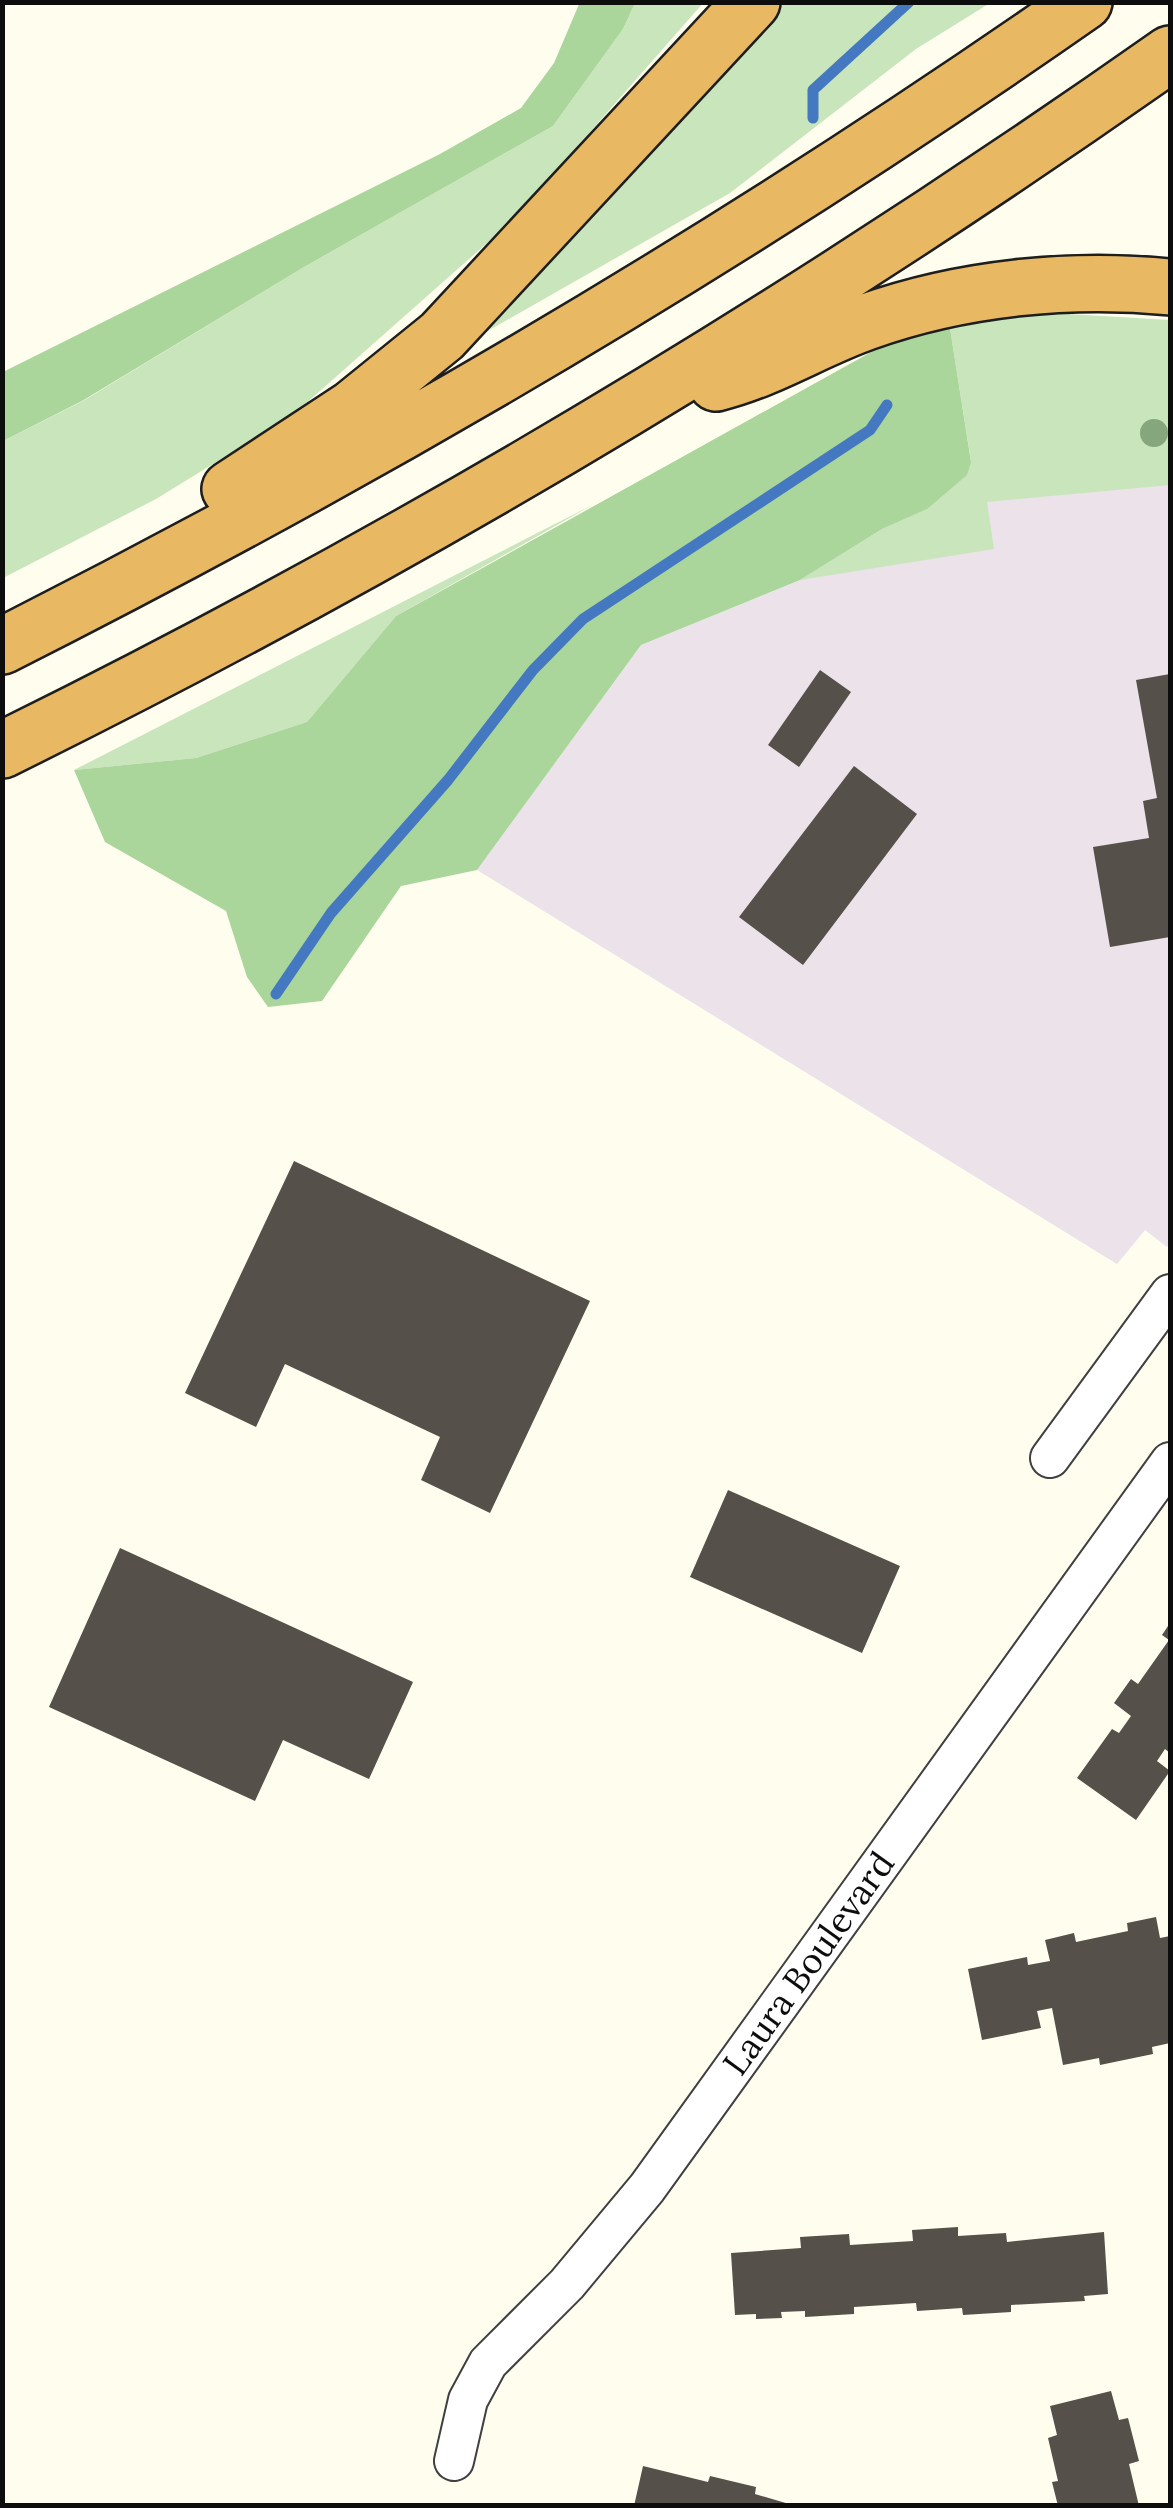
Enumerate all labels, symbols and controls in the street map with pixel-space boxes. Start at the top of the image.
street label: Laura Boulevard [713,1843,904,2084]

